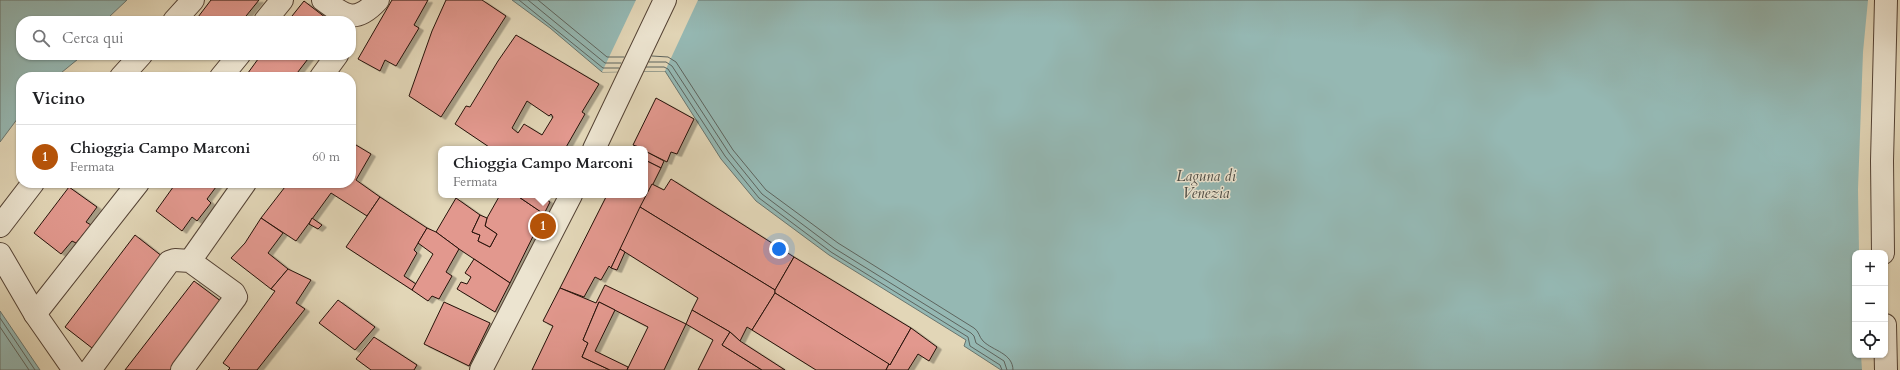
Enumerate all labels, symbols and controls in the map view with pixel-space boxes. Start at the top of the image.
search box [16,16,356,60]
icon: search [30,27,52,49]
text: Cerca qui [62,28,124,48]
text: Vicino [32,87,85,110]
text: Chioggia Campo Marconi [70,138,250,158]
popup [438,146,648,198]
text: 1 [42,148,48,166]
text: 60 m [312,148,340,166]
text: Chioggia Campo Marconi [453,153,633,173]
text: Fermata [70,158,114,176]
water label: Laguna di Venezia [1176,166,1237,203]
text: Fermata [453,173,497,191]
pin: 1 [530,211,556,241]
your location [769,239,789,259]
map controls [1852,250,1888,358]
button: + [1852,250,1888,286]
button: − [1852,286,1888,322]
button: locate [1852,322,1888,358]

